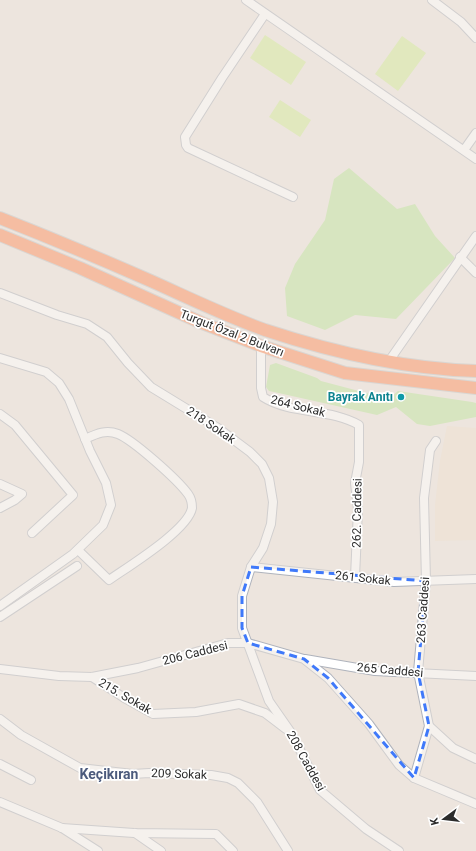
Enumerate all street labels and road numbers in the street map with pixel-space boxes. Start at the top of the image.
street label: Turgut Özal 2 Bulvarı [178,306,286,359]
street label: 264 Sokak [269,392,328,420]
street label: 218 Sokak [184,404,239,447]
street label: 262. Caddesi [349,478,365,548]
street label: 261 Sokak [334,568,392,588]
street label: 263 Caddesi [414,576,432,644]
street label: 206 Caddesi [161,638,229,668]
street label: 265 Caddesi [356,660,424,680]
street label: 215. Sokak [96,675,155,717]
street label: 208 Caddesi [284,728,328,794]
street label: 209 Sokak [151,766,208,782]

